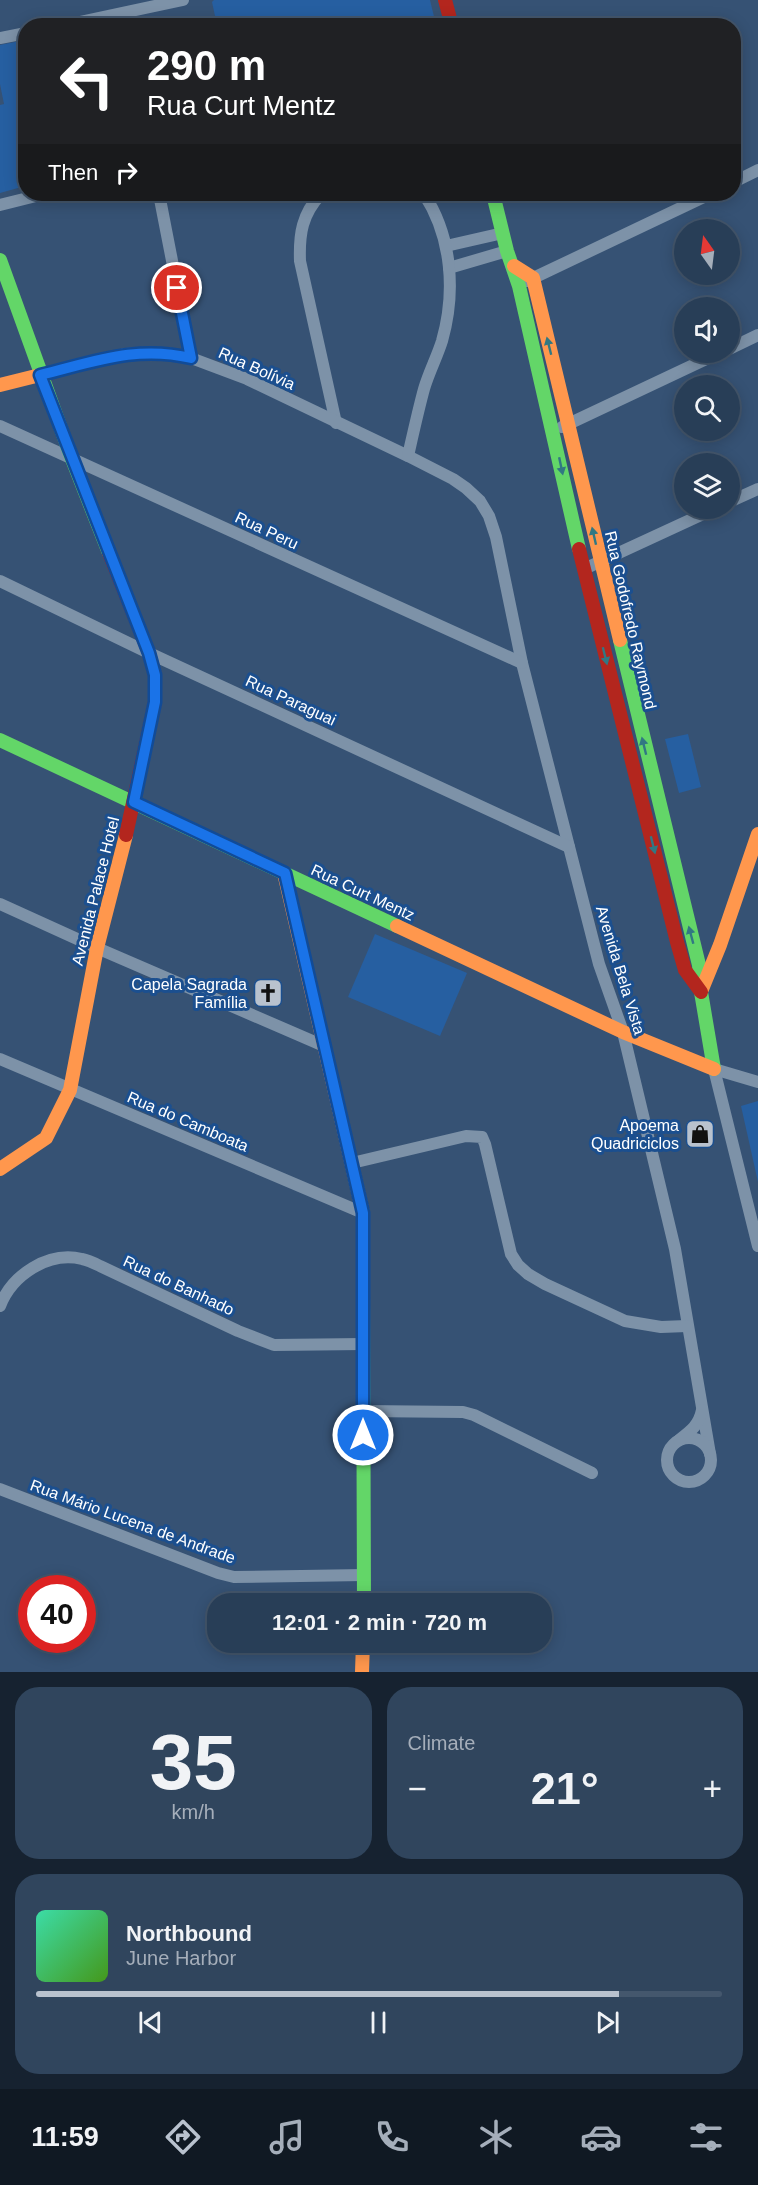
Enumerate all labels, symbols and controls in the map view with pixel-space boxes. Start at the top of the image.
icon: left [48,42,126,120]
text: 290 m [147,42,266,89]
text: Rua Curt Mentz [147,91,336,121]
icon: right [110,156,143,189]
text: Then [48,160,98,185]
north arrow [674,219,740,285]
map controls [674,219,740,519]
pin [151,262,202,313]
icon: arrive [160,271,193,304]
button: sound [674,297,740,363]
one-way arrow [544,337,554,355]
street label: Rua Bolívia [216,344,298,393]
button: search [674,375,740,441]
button: layers [674,453,740,519]
one-way arrow [557,456,566,475]
street label: Rua Peru [233,508,301,552]
one-way arrow [588,526,598,545]
street label: Rua Godofredo Raymond [602,529,659,711]
one-way arrow [601,646,611,665]
street label: Rua Paraguai [243,672,339,729]
one-way arrow [639,736,649,755]
street label: Avenida Palace Hotel [69,815,122,967]
one-way arrow [648,835,658,854]
street label: Rua Curt Mentz [308,861,417,924]
street label: Avenida Bela Vista [593,904,648,1037]
one-way arrow [686,926,696,944]
place label: Capela Sagrada Família [131,976,247,1011]
church icon: Capela Sagrada Família [252,977,284,1009]
street label: Rua do Camboata [125,1088,251,1155]
place label: Apoema Quadriciclos [591,1117,679,1152]
shop icon: Apoema Quadriciclos [684,1118,716,1150]
street label: Rua do Banhado [121,1252,237,1319]
position arrow [331,1403,395,1467]
street label: Rua Mário Lucena de Andrade [28,1476,238,1567]
speed limit sign: 40 [18,1575,96,1653]
text: 12:01 · 2 min · 720 m [272,1610,487,1635]
text: 35 [150,1718,237,1806]
text: Climate [408,1732,475,1754]
text: 21° [531,1763,599,1814]
text: − [408,1770,427,1807]
text: + [703,1770,722,1807]
text: km/h [172,1801,215,1823]
text: Northbound [126,1921,252,1946]
text: June Harbor [126,1947,236,1969]
icon: previous [134,2006,167,2039]
icon: pause [362,2006,395,2039]
icon: next [591,2006,624,2039]
icon: directions [162,2116,204,2158]
icon: music [266,2116,308,2158]
icon: phone [371,2116,413,2158]
icon: climate [475,2116,517,2158]
icon: car [580,2116,622,2158]
icon: filters [685,2116,727,2158]
text: 11:59 [31,2122,99,2152]

